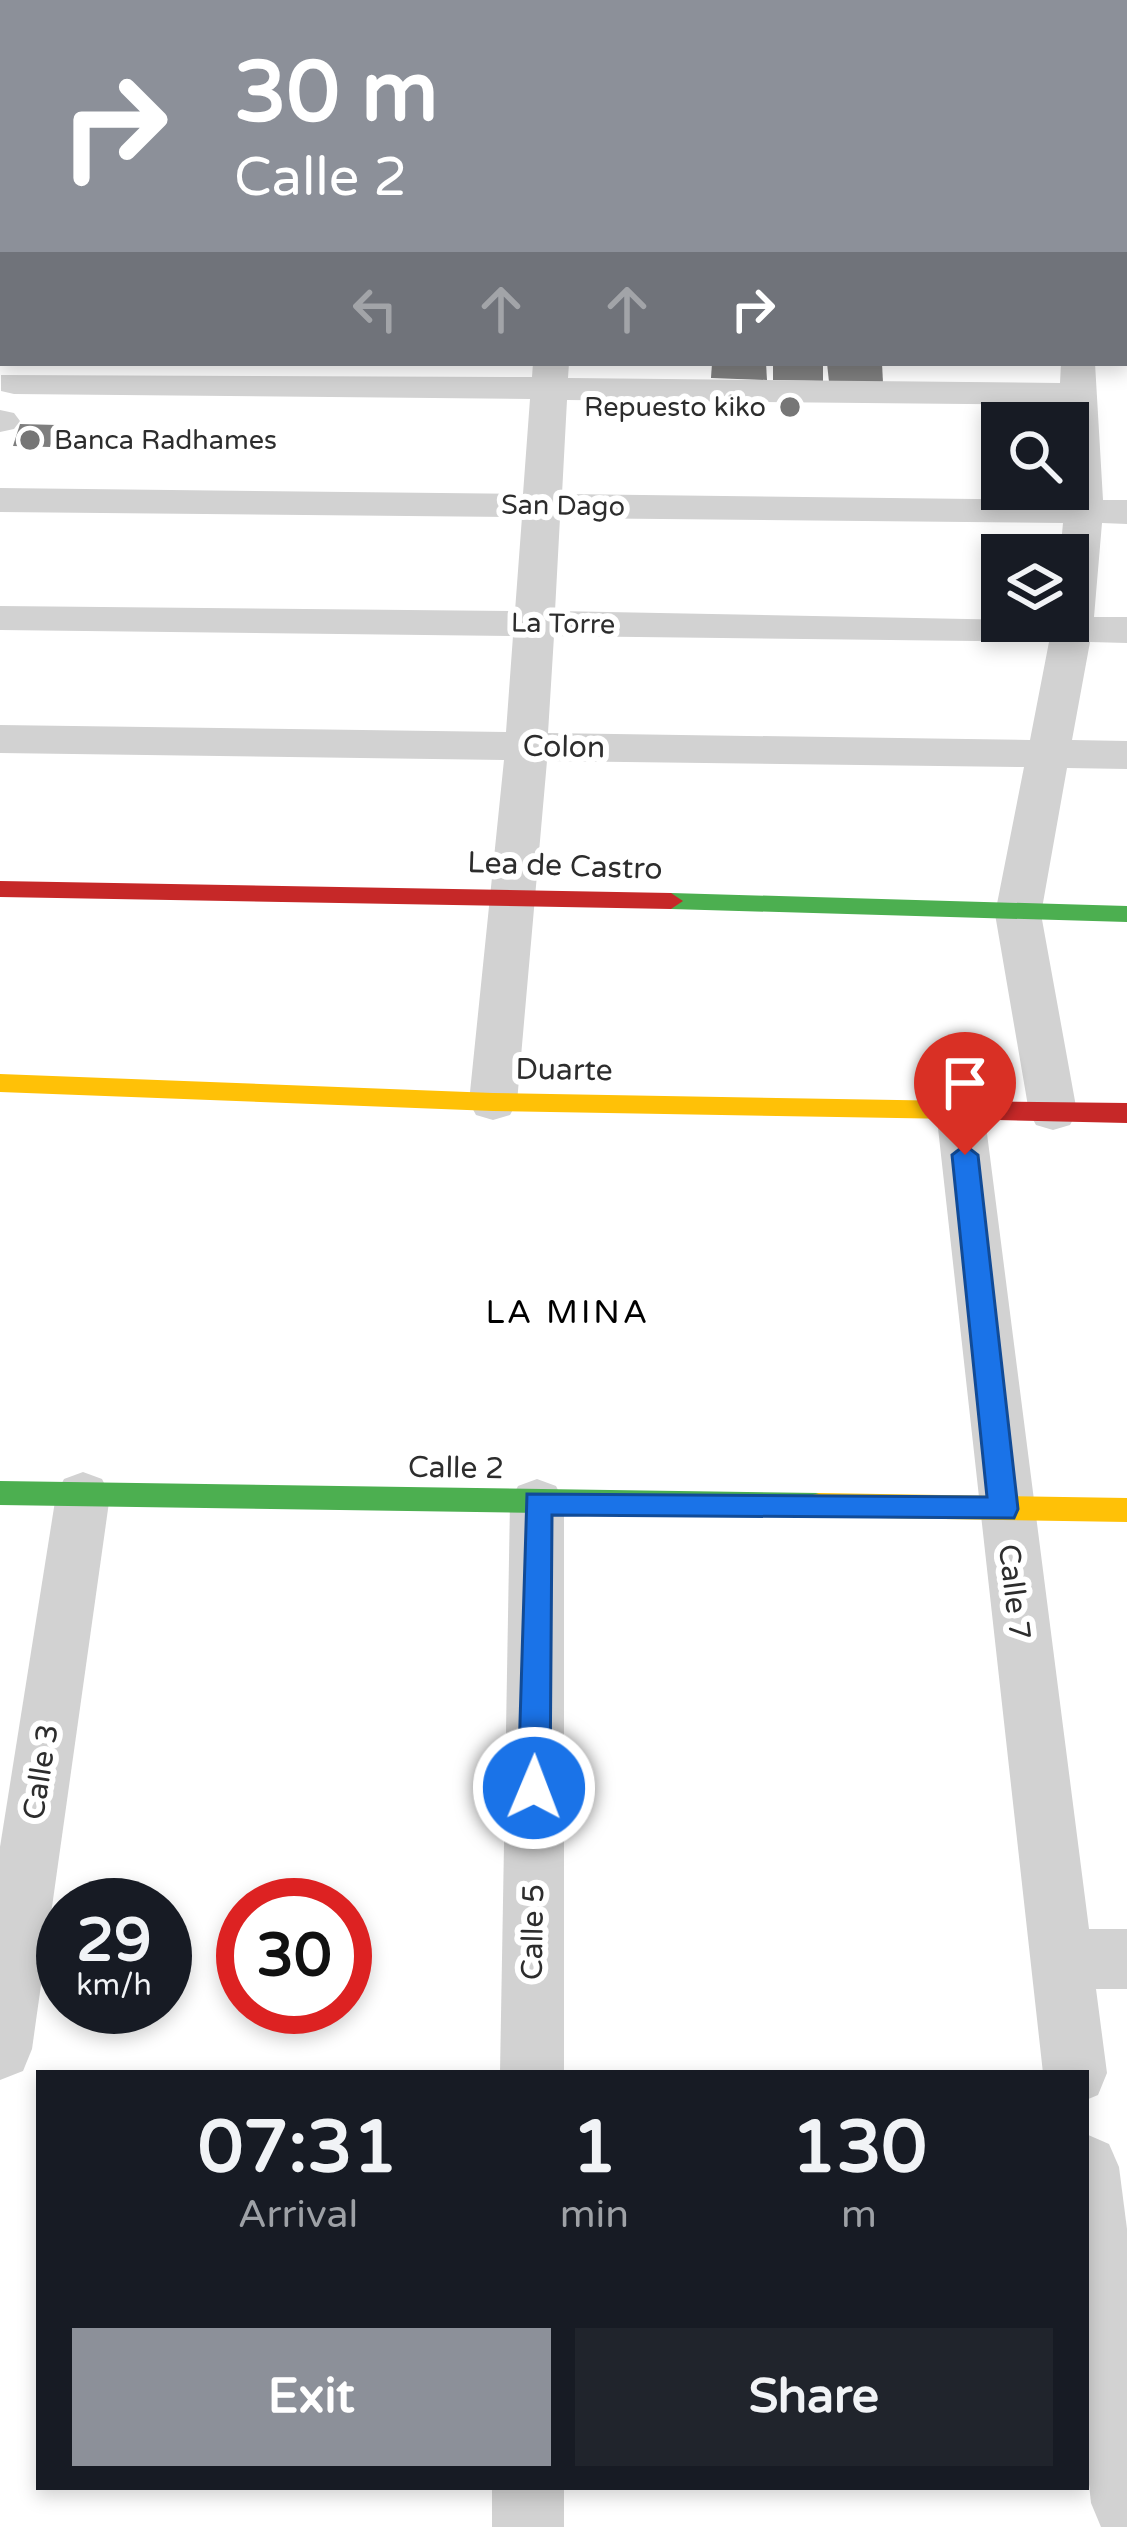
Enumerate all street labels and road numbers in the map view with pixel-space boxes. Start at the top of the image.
street label: San Dago [501,488,625,524]
street label: La Torre [511,607,615,641]
street label: Colon [522,728,606,766]
street label: Lea de Castro [467,844,663,888]
street label: Duarte [515,1051,613,1089]
street label: Calle 2 [408,1449,504,1487]
street label: Calle 7 [990,1542,1038,1642]
street label: Calle 3 [15,1722,67,1822]
street label: Calle 5 [514,1884,552,1980]

